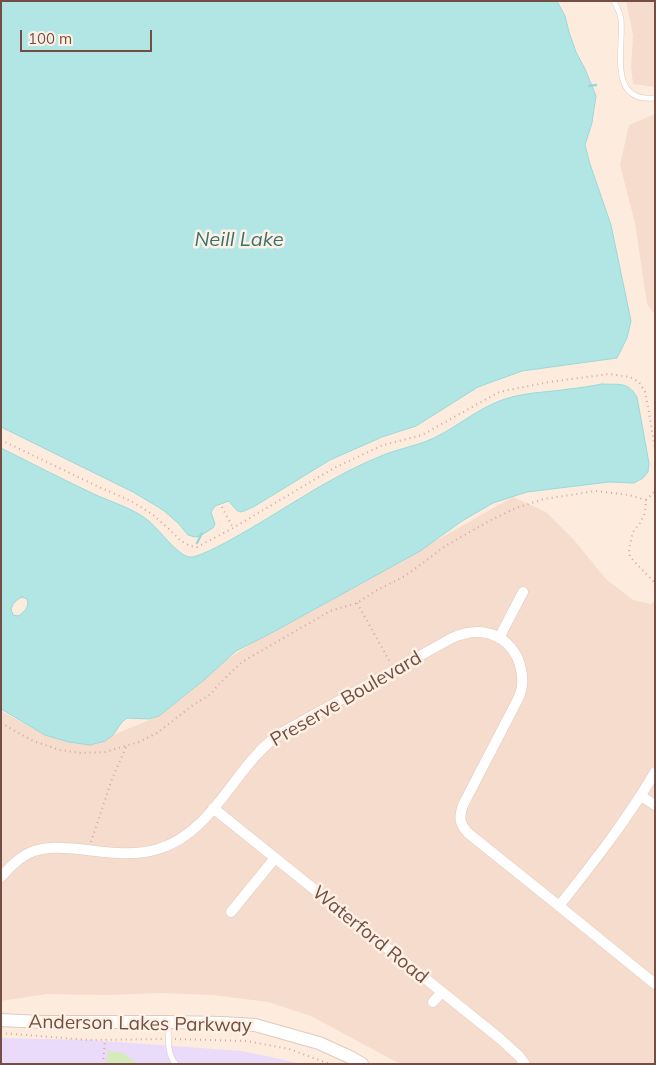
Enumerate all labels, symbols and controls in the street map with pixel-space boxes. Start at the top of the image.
scale bar [22,20,155,52]
text: 100 m [28,29,72,48]
water label: Neill Lake [194,228,284,252]
street label: Preserve Boulevard [266,646,426,752]
street label: Waterford Road [307,881,433,989]
street label: Anderson Lakes Parkway [28,1011,252,1037]

